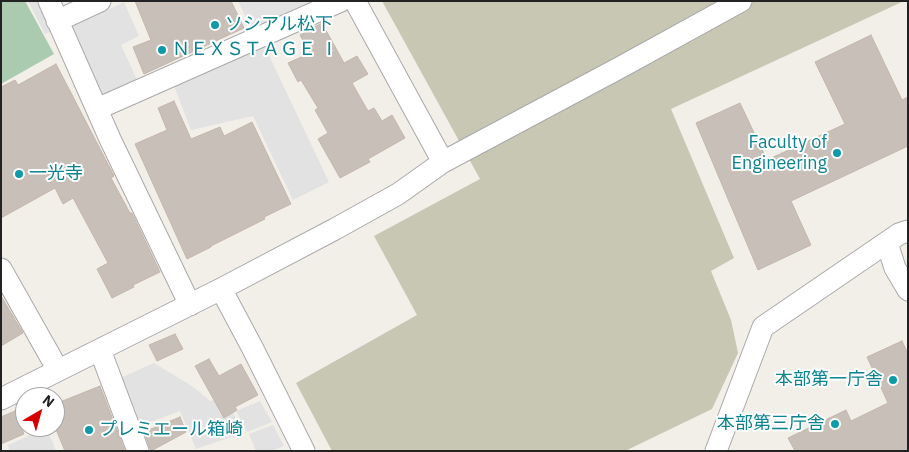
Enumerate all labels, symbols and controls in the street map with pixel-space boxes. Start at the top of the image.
place label: ソシアル松下 [225,14,333,36]
marker: ソシアル松下 [209,19,221,31]
place label: ＮＥＸＳＴＡＧＥ Ⅰ [172,39,338,61]
marker: ＮＥＸＳＴＡＧＥ Ⅰ [156,44,168,56]
place label: Faculty of Engineering [731,132,827,174]
marker: Faculty of Engineering [831,147,843,159]
place label: 一光寺 [29,163,83,185]
marker: 一光寺 [13,168,25,180]
place label: 本部第一庁舎 [775,369,883,391]
marker: 本部第一庁舎 [887,374,899,386]
north arrow [15,387,65,437]
text: N [39,391,58,411]
place label: 本部第三庁舎 [717,413,825,435]
marker: 本部第三庁舎 [829,418,841,430]
place label: プレミエール箱崎 [99,419,243,441]
marker: プレミエール箱崎 [83,424,95,436]

